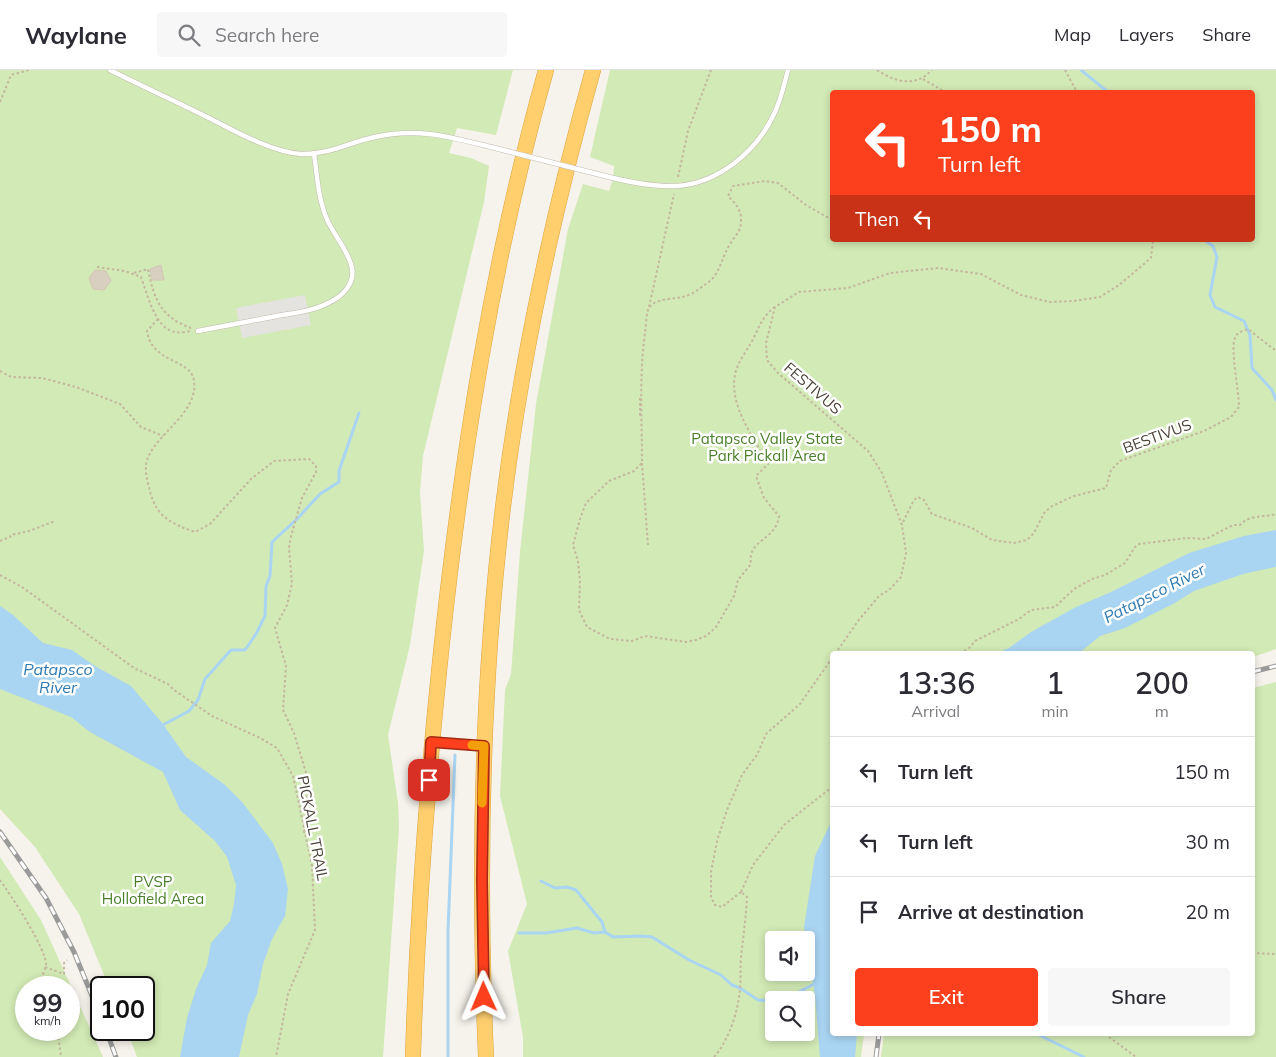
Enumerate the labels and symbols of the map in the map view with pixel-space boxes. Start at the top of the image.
street label: FESTIVUS [780,358,846,418]
street label: BESTIVUS [1120,415,1194,457]
park label: Patapsco Valley State Park Pickall Area [691,429,843,465]
water label: Patapsco River [1100,558,1209,627]
water label: Patapsco River [23,659,93,697]
pin [408,759,450,801]
street label: PICKALL TRAIL [293,774,333,882]
park label: PVSP Hollofield Area [102,872,204,908]
position arrow [457,970,509,1022]
speed limit sign: 100 [90,976,155,1041]

